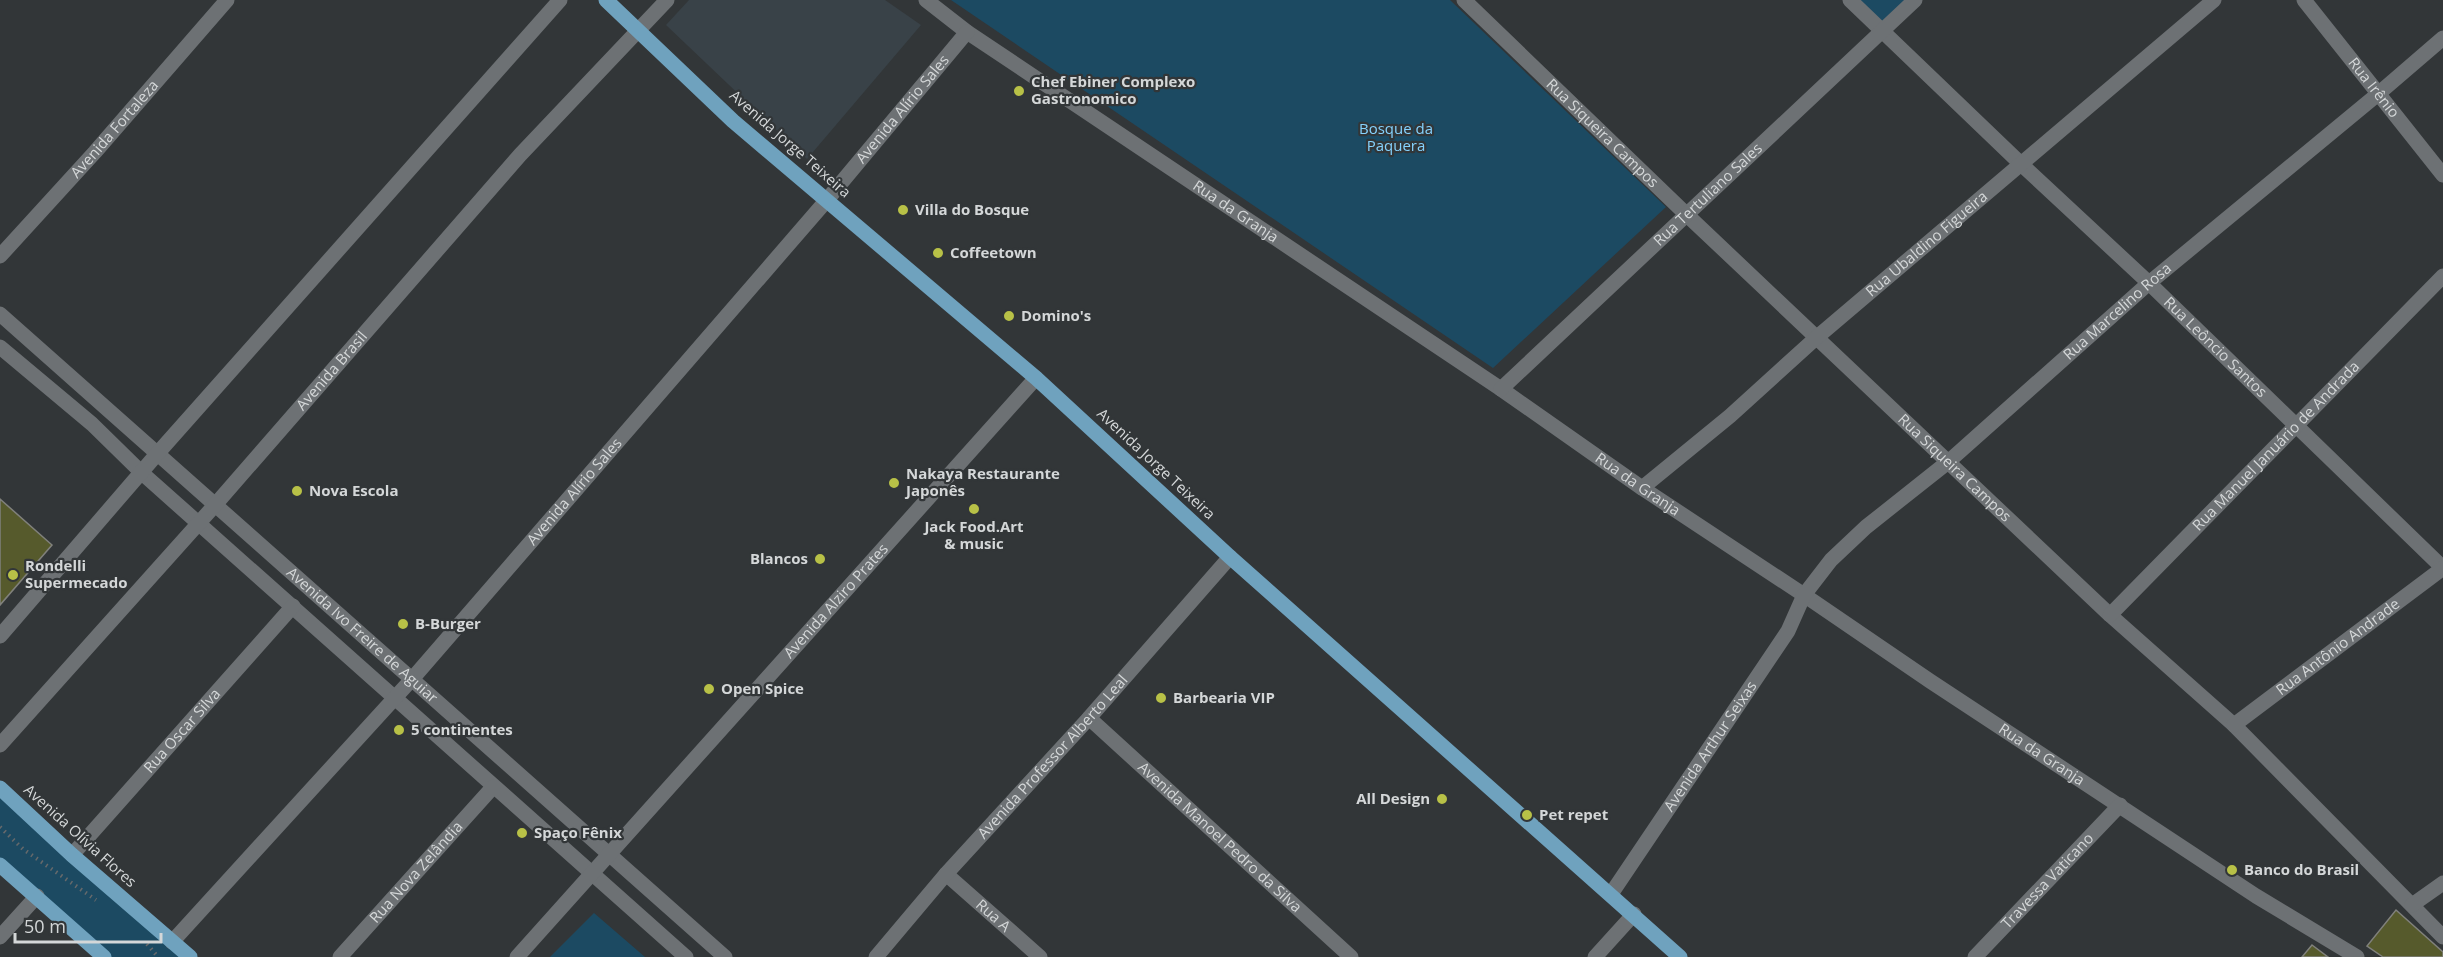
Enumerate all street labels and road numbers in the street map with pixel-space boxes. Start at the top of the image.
street label: Avenida Alírio Sales [851,50,953,167]
street label: Rua Irênio [2344,53,2405,121]
street label: Rua Siqueira Campos [1542,74,1663,191]
street label: Avenida Fortaleza [65,75,162,182]
street label: Avenida Jorge Teixeira [726,85,856,201]
street label: Rua Tertuliano Sales [1649,138,1766,250]
street label: Rua da Granja [1189,175,1283,246]
street label: Rua Ubaldino Figueira [1861,186,1991,301]
street label: Rua Marcelino Rosa [2058,258,2175,364]
street label: Rua Leôncio Santos [2160,292,2272,401]
street label: Avenida Brasil [291,326,371,414]
street label: Rua Manuel Januário de Andrada [2187,356,2363,534]
street label: Avenida Jorge Teixeira [1093,403,1220,523]
street label: Rua Siqueira Campos [1894,409,2016,526]
street label: Avenida Alírio Sales [522,433,626,549]
street label: Rua da Granja [1592,447,1685,520]
street label: Avenida Alziro Prates [779,539,892,662]
street label: Avenida Ivo Freire de Aguiar [283,562,443,707]
street label: Rua Antônio Andrade [2271,593,2403,699]
street label: Avenida Professor Alberto Leal [972,670,1131,842]
street label: Avenida Arthur Seixas [1659,677,1761,815]
street label: Rua Oscar Silva [139,684,224,777]
street label: Rua da Granja [1995,718,2089,789]
street label: Avenida Manoel Pedro da Silva [1134,757,1307,916]
street label: Avenida Olívia Flores [20,779,141,891]
street label: Rua Nova Zelândia [364,816,467,927]
street label: Travessa Vaticano [1996,828,2097,933]
street label: Rua A [972,894,1016,936]

